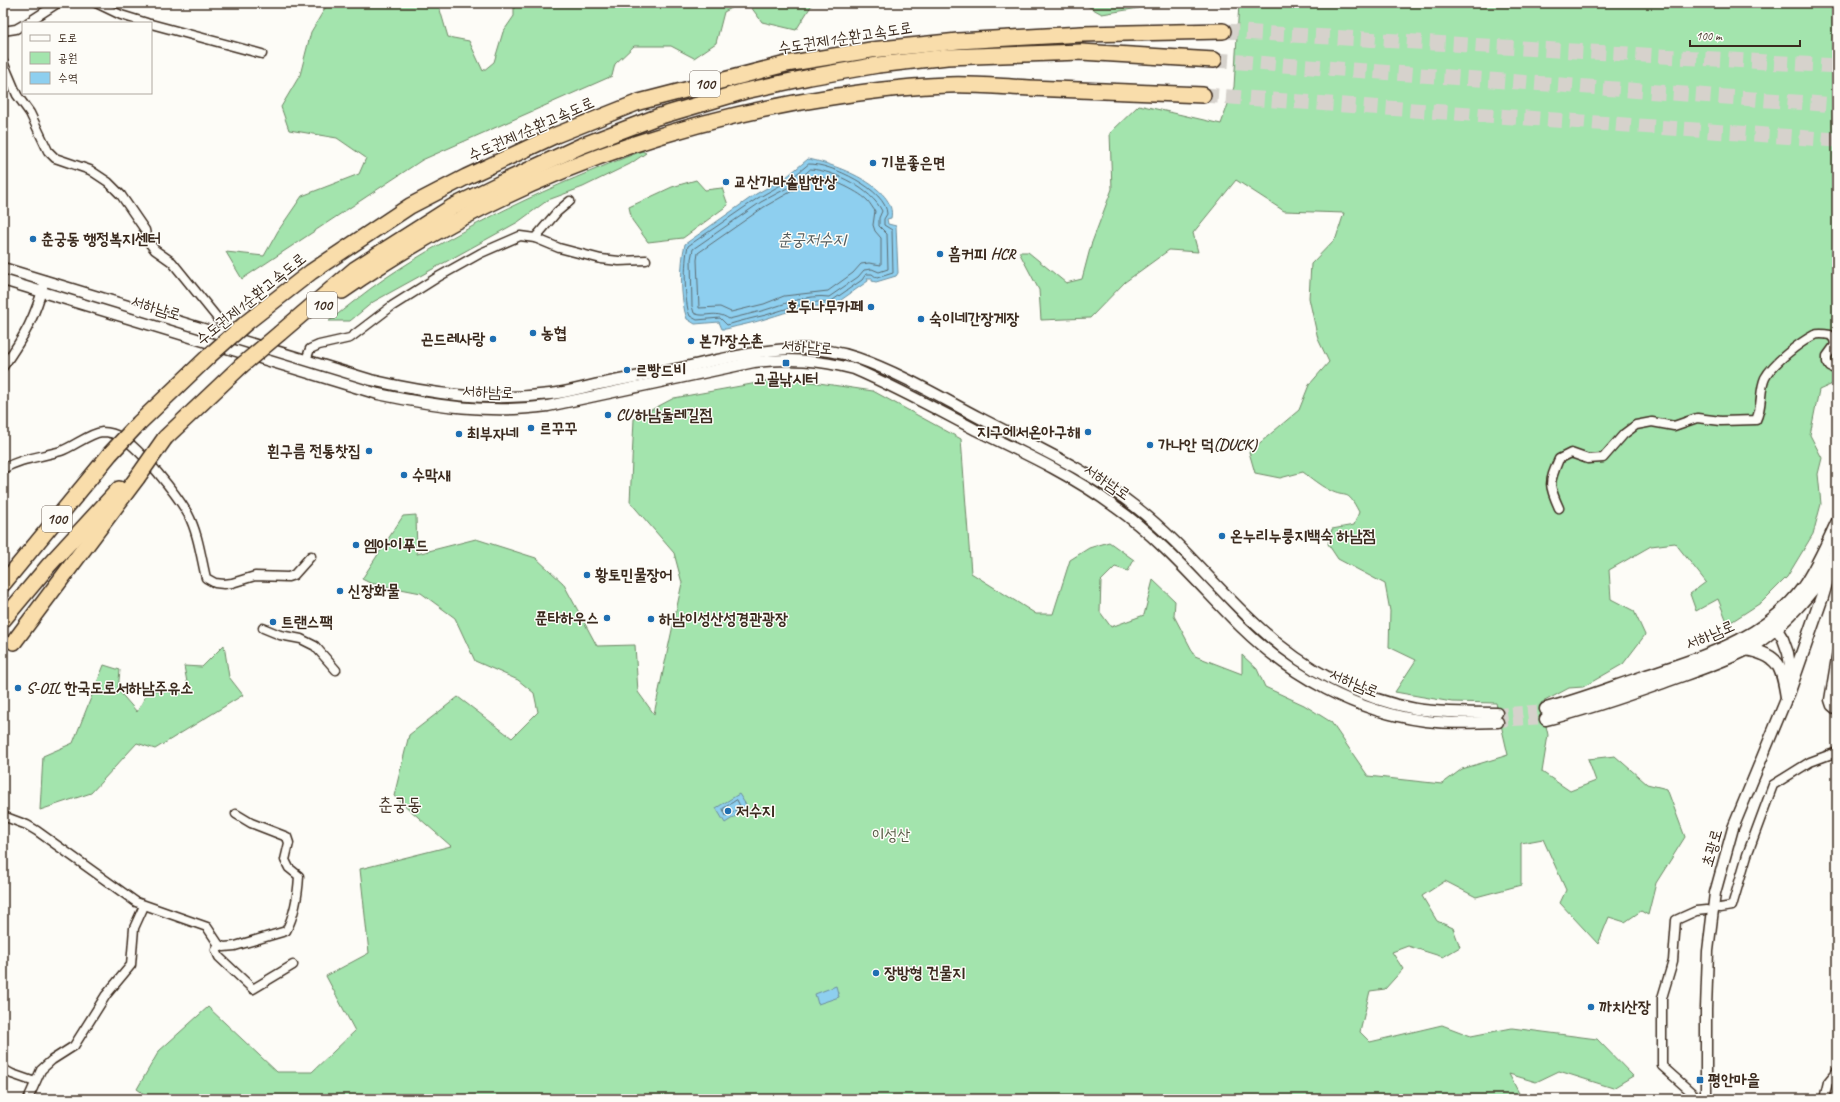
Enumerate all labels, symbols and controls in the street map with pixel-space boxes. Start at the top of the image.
street label: 수도권제1순환고속도로 [776,17,914,59]
legend [22,22,152,94]
scale bar [1690,22,1800,48]
text: 100 m [1696,28,1723,44]
text: 도로 [58,30,77,46]
text: 공원 [58,50,77,66]
text: 수역 [58,70,78,86]
road number: 100 [690,71,720,97]
street label: 수도권제1순환고속도로 [465,92,597,166]
place label: 기분좋은면 [881,153,945,173]
marker: 기분좋은면 [868,158,878,168]
place label: 교산가마솥밥한상 [734,172,837,192]
marker: 교산가마솥밥한상 [721,177,731,187]
place label: 춘궁동 행정복지센터 [41,229,161,249]
water label: 춘궁저수지 [778,229,849,250]
marker: 춘궁동 행정복지센터 [28,234,38,244]
place label: 흠커피 HCR [948,244,1017,264]
street label: 수도권제1순환고속도로 [192,248,310,350]
marker: 흠커피 HCR [935,249,945,259]
street label: 서하남로 [128,291,184,325]
road number: 100 [307,292,337,318]
place label: 호두나무카페 [786,297,863,317]
marker: 호두나무카페 [866,302,876,312]
place label: 숙이네간장게장 [929,309,1019,329]
marker: 숙이네간장게장 [916,314,926,324]
place label: 농협 [541,323,567,343]
marker: 농협 [528,328,538,338]
place label: 곤드레사랑 [421,329,485,349]
place label: 본가장수촌 [699,331,764,351]
marker: 곤드레사랑 [488,334,498,344]
street label: 서하남로 [781,335,833,359]
marker: 본가장수촌 [686,336,696,346]
marker: 고골낚시터 [781,358,791,368]
place label: 르빵드비 [635,360,687,380]
marker: 르빵드비 [622,365,632,375]
place label: 고골낚시터 [754,369,818,389]
street label: 서하남로 [462,381,514,403]
place label: CU 하남둘레길점 [616,405,712,425]
marker: CU 하남둘레길점 [603,410,613,420]
place label: 르꾸꾸 [539,418,578,438]
place label: 지구에서온아구해 [977,422,1080,442]
marker: 르꾸꾸 [526,423,536,433]
place label: 최부자네 [467,424,519,444]
marker: 지구에서온아구해 [1083,427,1093,437]
marker: 최부자네 [454,429,464,439]
place label: 가나안 덕(DUCK) [1158,435,1259,455]
marker: 가나안 덕(DUCK) [1145,440,1155,450]
place label: 흰구름 전통찻집 [267,441,361,461]
marker: 흰구름 전통찻집 [364,446,374,456]
street label: 서하남로 [1080,459,1134,505]
place label: 수막새 [412,465,451,485]
marker: 수막새 [399,470,409,480]
road number: 100 [42,506,72,532]
place label: 온누리누룽지백숙 하남점 [1230,526,1376,546]
marker: 온누리누룽지백숙 하남점 [1217,531,1227,541]
place label: 엠아이푸드 [364,535,429,555]
marker: 엠아이푸드 [351,540,361,550]
place label: 황토민물장어 [595,565,672,585]
marker: 황토민물장어 [582,570,592,580]
place label: 신장화물 [348,581,400,601]
marker: 신장화물 [335,586,345,596]
place label: 푼타하우스 [535,608,599,628]
place label: 하남이성산성경관광장 [658,609,788,629]
place label: 트랜스팩 [281,612,333,632]
marker: 푼타하우스 [602,613,612,623]
marker: 하남이성산성경관광장 [646,614,656,624]
street label: 서하남로 [1682,616,1738,654]
marker: 트랜스팩 [268,617,278,627]
street label: 서하남로 [1326,664,1382,702]
place label: S-OIL 한국도로서하남주유소 [26,678,193,698]
marker: S-OIL 한국도로서하남주유소 [13,683,23,693]
district label: 춘궁동 [378,793,422,815]
place label: 저수지 [736,801,775,821]
marker: 저수지 [723,806,733,816]
park label: 이성산 [872,825,910,845]
street label: 초광로 [1697,827,1727,869]
place label: 장방형 건물지 [884,963,965,983]
marker: 장방형 건물지 [871,968,881,978]
place label: 까치산장 [1599,997,1651,1017]
marker: 까치산장 [1586,1002,1596,1012]
place label: 평안마을 [1708,1070,1760,1090]
marker: 평안마을 [1695,1075,1705,1085]

